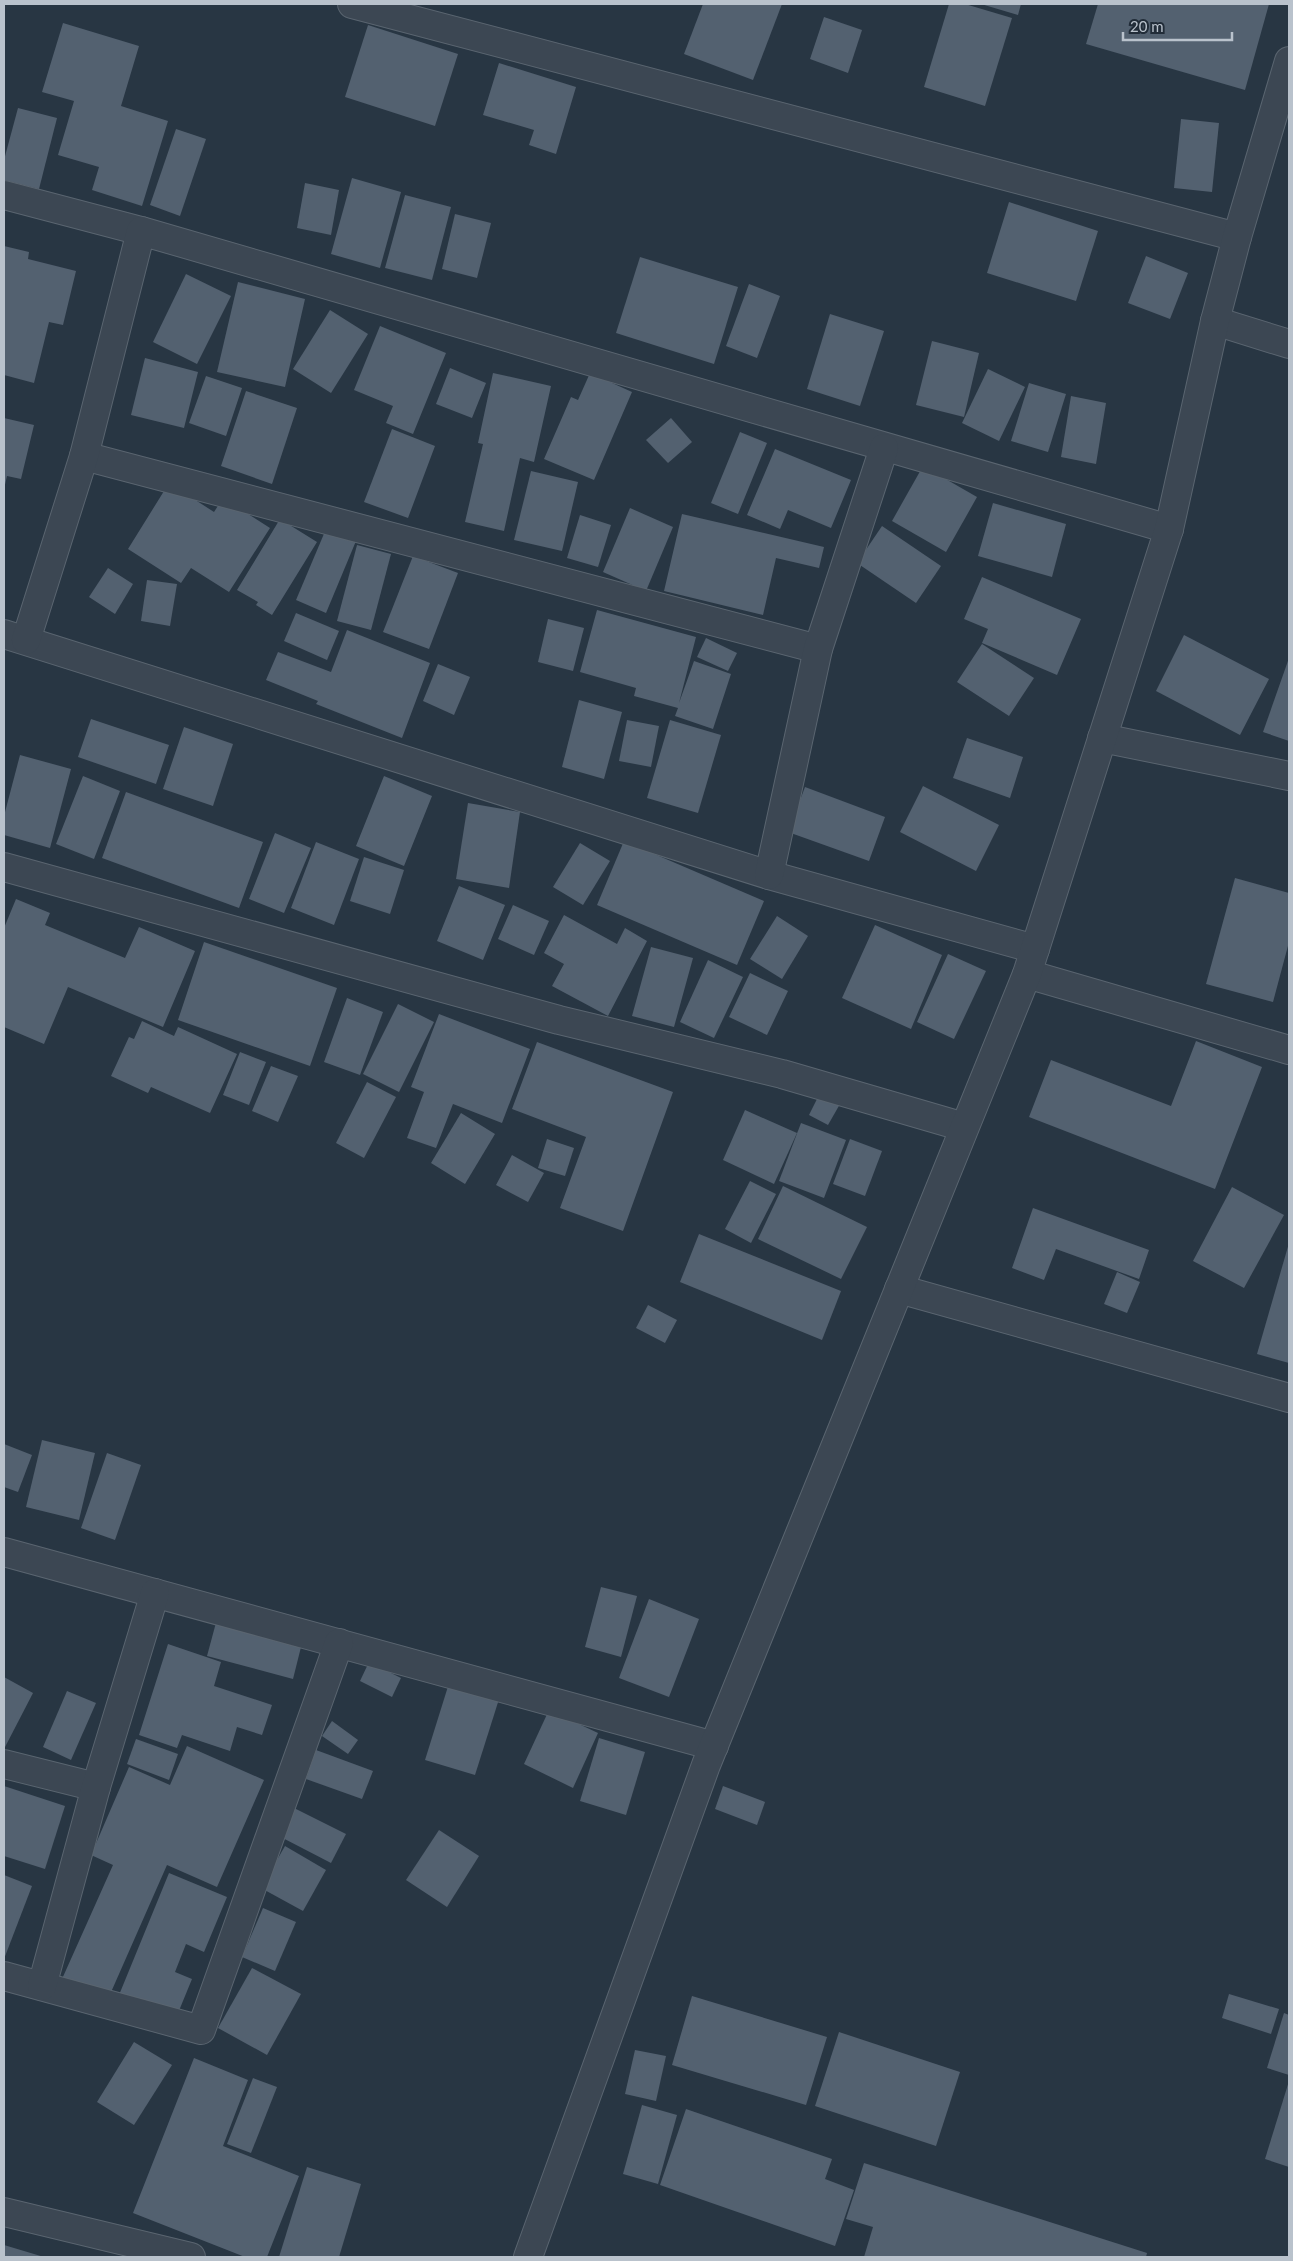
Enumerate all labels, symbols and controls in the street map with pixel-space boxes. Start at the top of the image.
scale bar [1123,10,1232,42]
text: 20 m [1130,17,1164,35]

